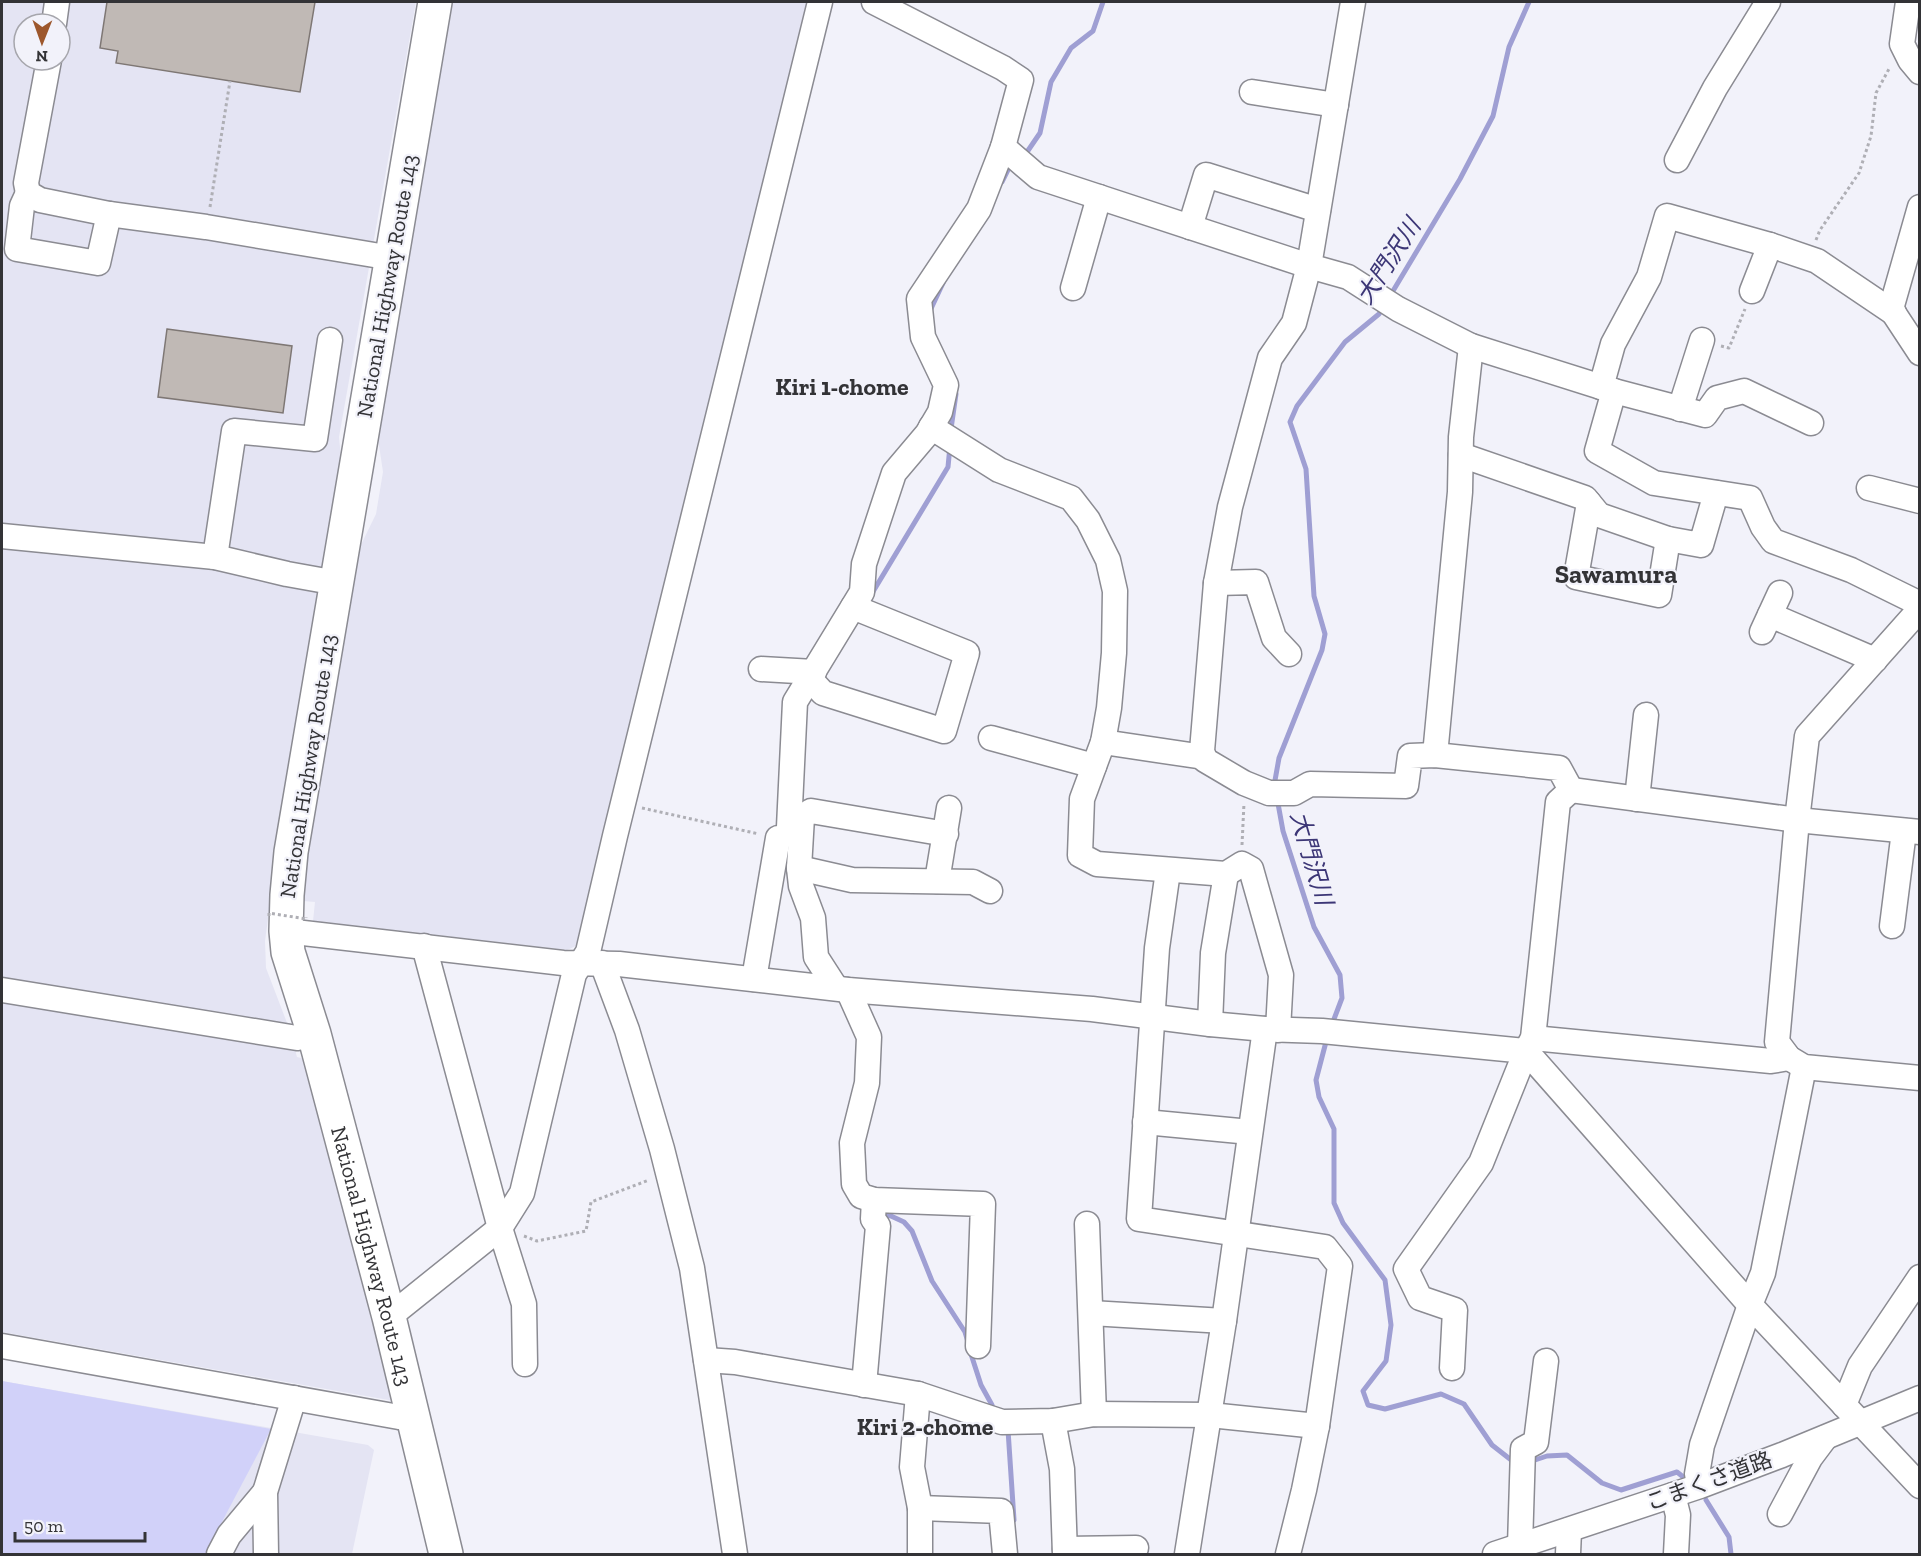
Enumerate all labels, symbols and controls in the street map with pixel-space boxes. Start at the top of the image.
north arrow [12,12,72,72]
text: N [35,47,48,66]
street label: National Highway Route 143 [351,152,423,420]
water label: 大門沢川 [1350,210,1428,309]
district label: Kiri 1-chome [775,372,909,401]
district label: Sawamura [1555,558,1677,590]
street label: National Highway Route 143 [274,632,342,900]
water label: 大門沢川 [1285,808,1340,911]
street label: National Highway Route 143 [326,1123,419,1389]
district label: Kiri 2-chome [857,1412,994,1441]
street label: こまくさ道路 [1642,1446,1776,1516]
scale bar [15,1505,146,1543]
text: 50 m [24,1515,64,1537]

